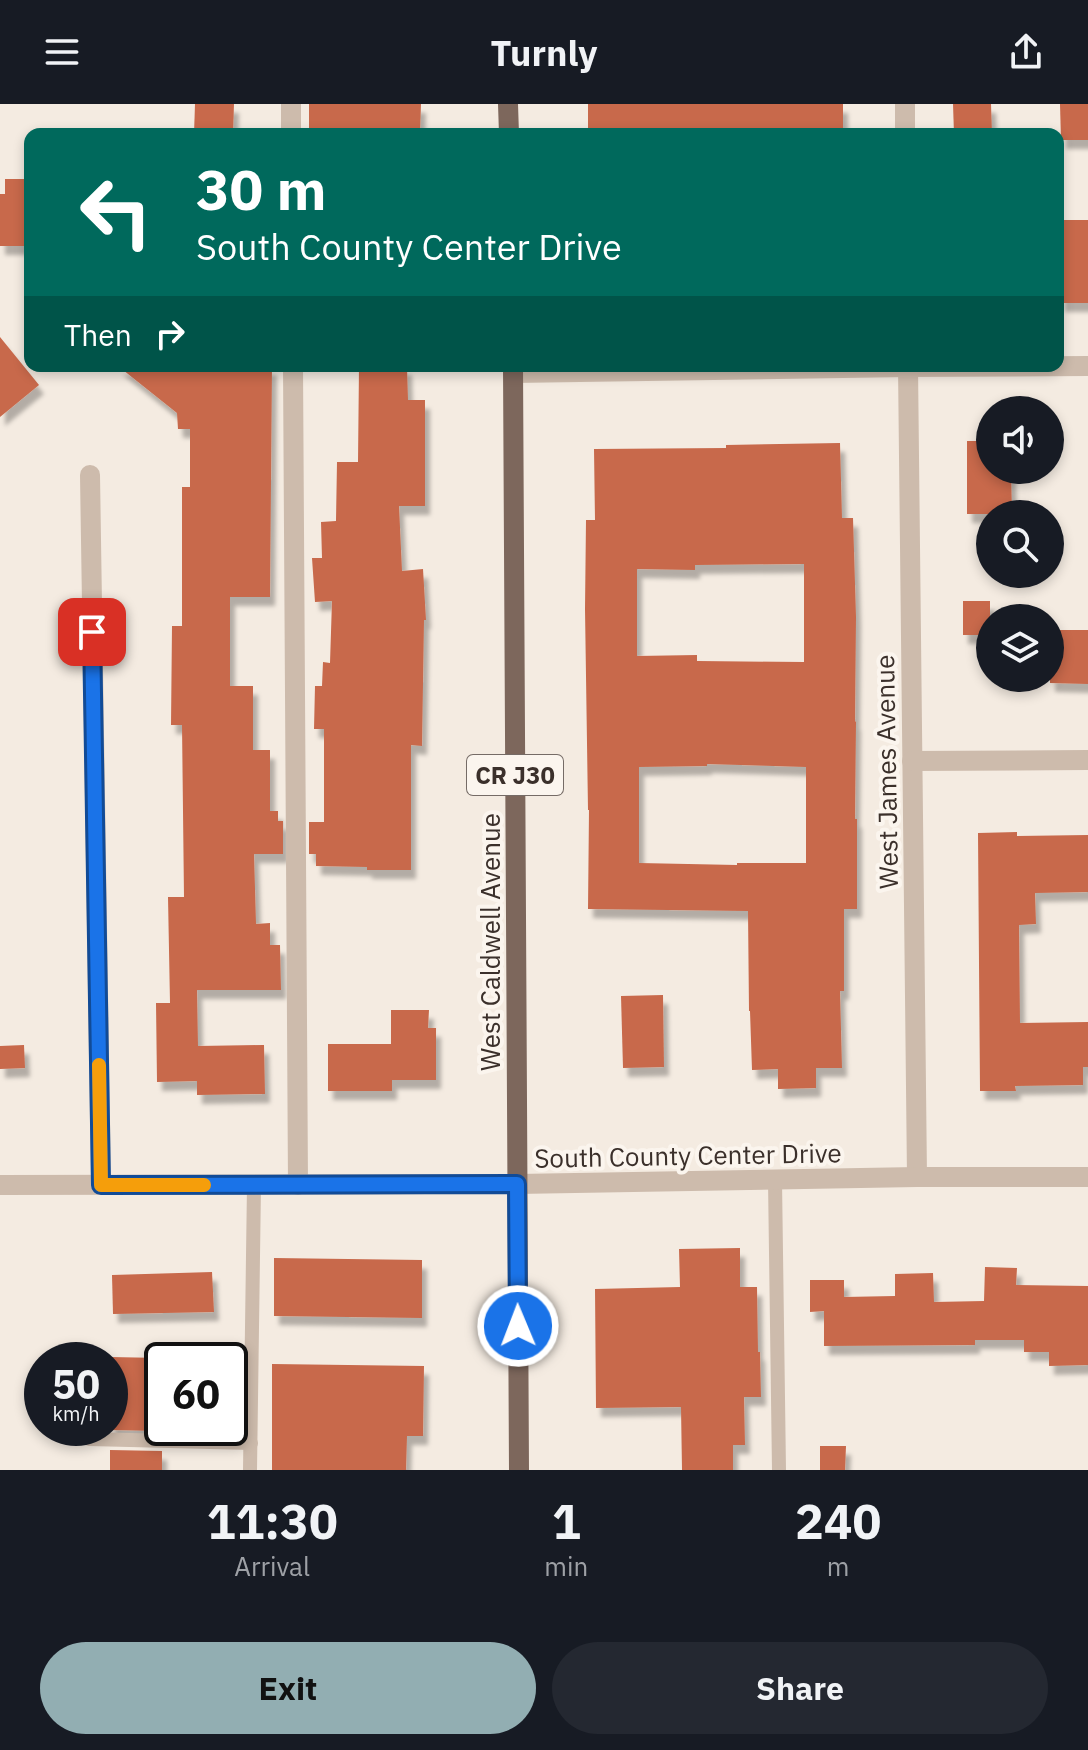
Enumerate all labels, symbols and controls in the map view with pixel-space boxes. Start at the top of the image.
text: Turnly [491,29,597,76]
icon: menu [40,30,84,74]
icon: share [1004,30,1048,74]
text: 30 m [196,153,326,225]
icon: left [64,160,168,264]
text: South County Center Drive [196,223,622,270]
icon: right [148,312,192,356]
text: Then [64,315,132,354]
map controls [976,396,1064,692]
button: sound [976,396,1064,484]
button: search [976,500,1064,588]
pin [58,598,126,666]
button: layers [976,604,1064,692]
icon: arrive [70,610,114,654]
street label: West James Avenue [867,654,905,890]
road number: CR J30 [467,755,563,795]
street label: West Caldwell Avenue [473,813,507,1071]
street label: South County Center Drive [534,1135,842,1175]
position arrow [476,1284,560,1368]
speed limit sign: 60 [144,1342,248,1446]
text: 50 [52,1358,100,1410]
text: km/h [52,1400,100,1427]
text: 11:30 [207,1490,338,1552]
text: 1 [552,1490,581,1552]
text: 240 [795,1490,881,1552]
text: Arrival [234,1549,310,1583]
text: min [544,1549,588,1583]
text: m [827,1549,849,1583]
button: Exit [40,1642,536,1734]
button: Share [552,1642,1048,1734]

